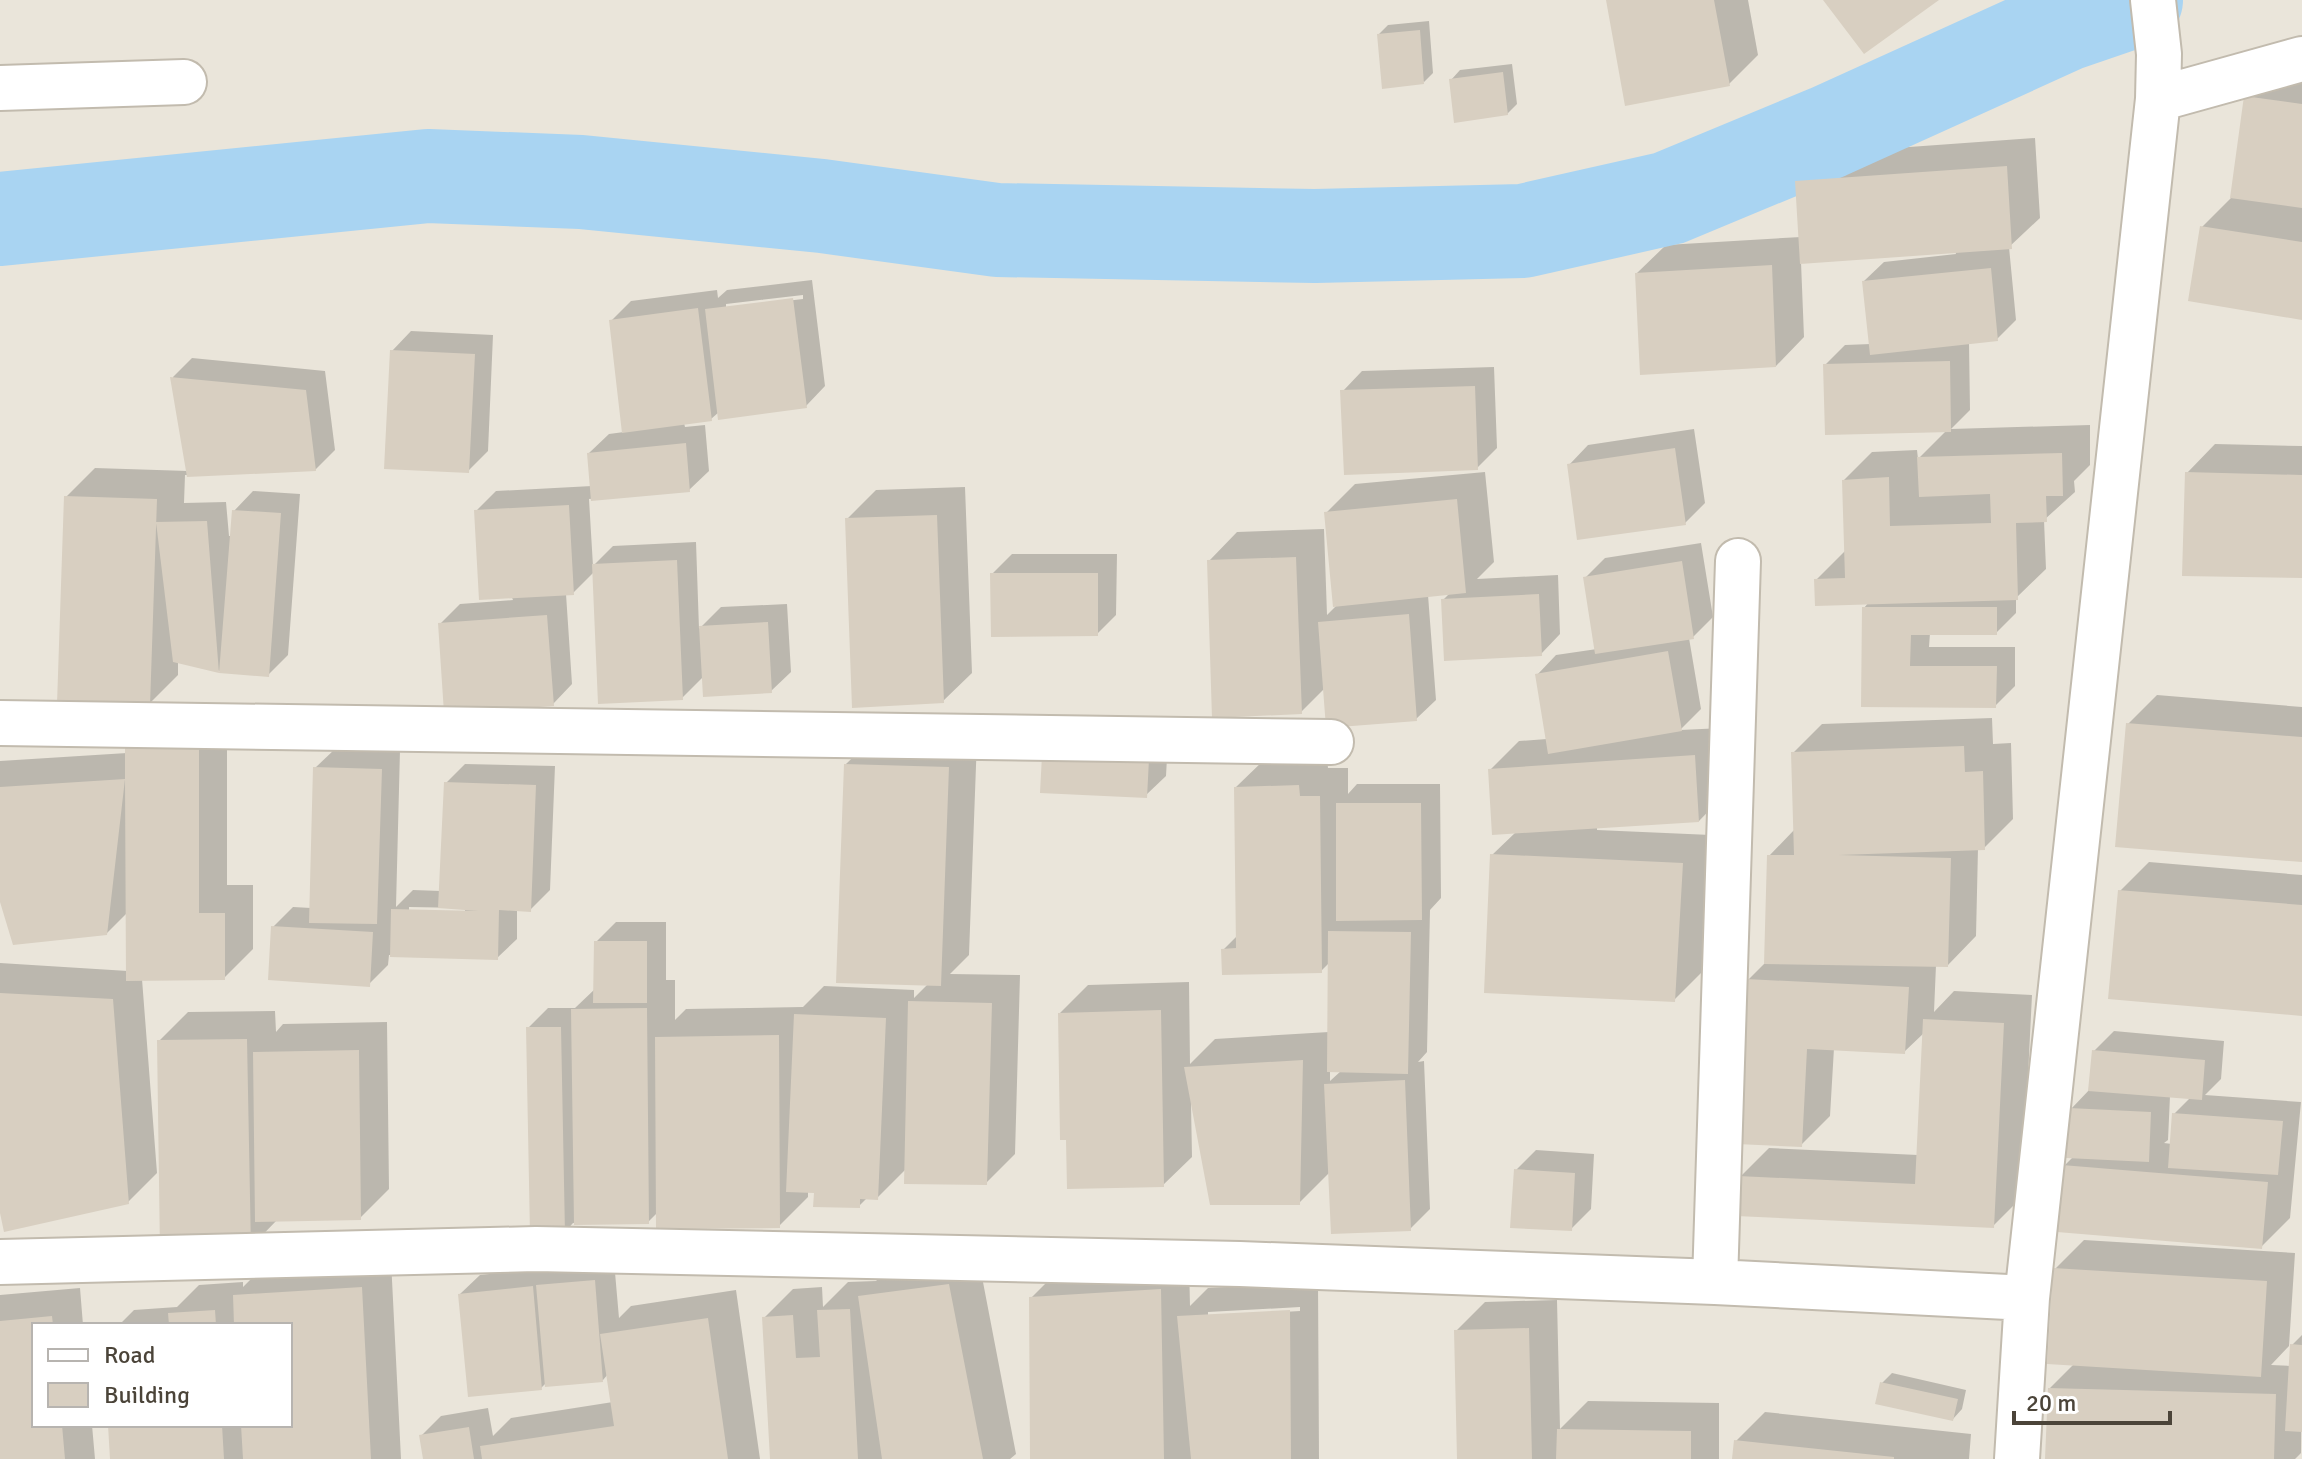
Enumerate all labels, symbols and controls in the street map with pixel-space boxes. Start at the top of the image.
legend [32,1323,292,1427]
text: Road [104,1340,155,1370]
scale bar [2014,1375,2170,1425]
text: Building [104,1380,190,1410]
text: 20 m [2026,1388,2076,1418]

